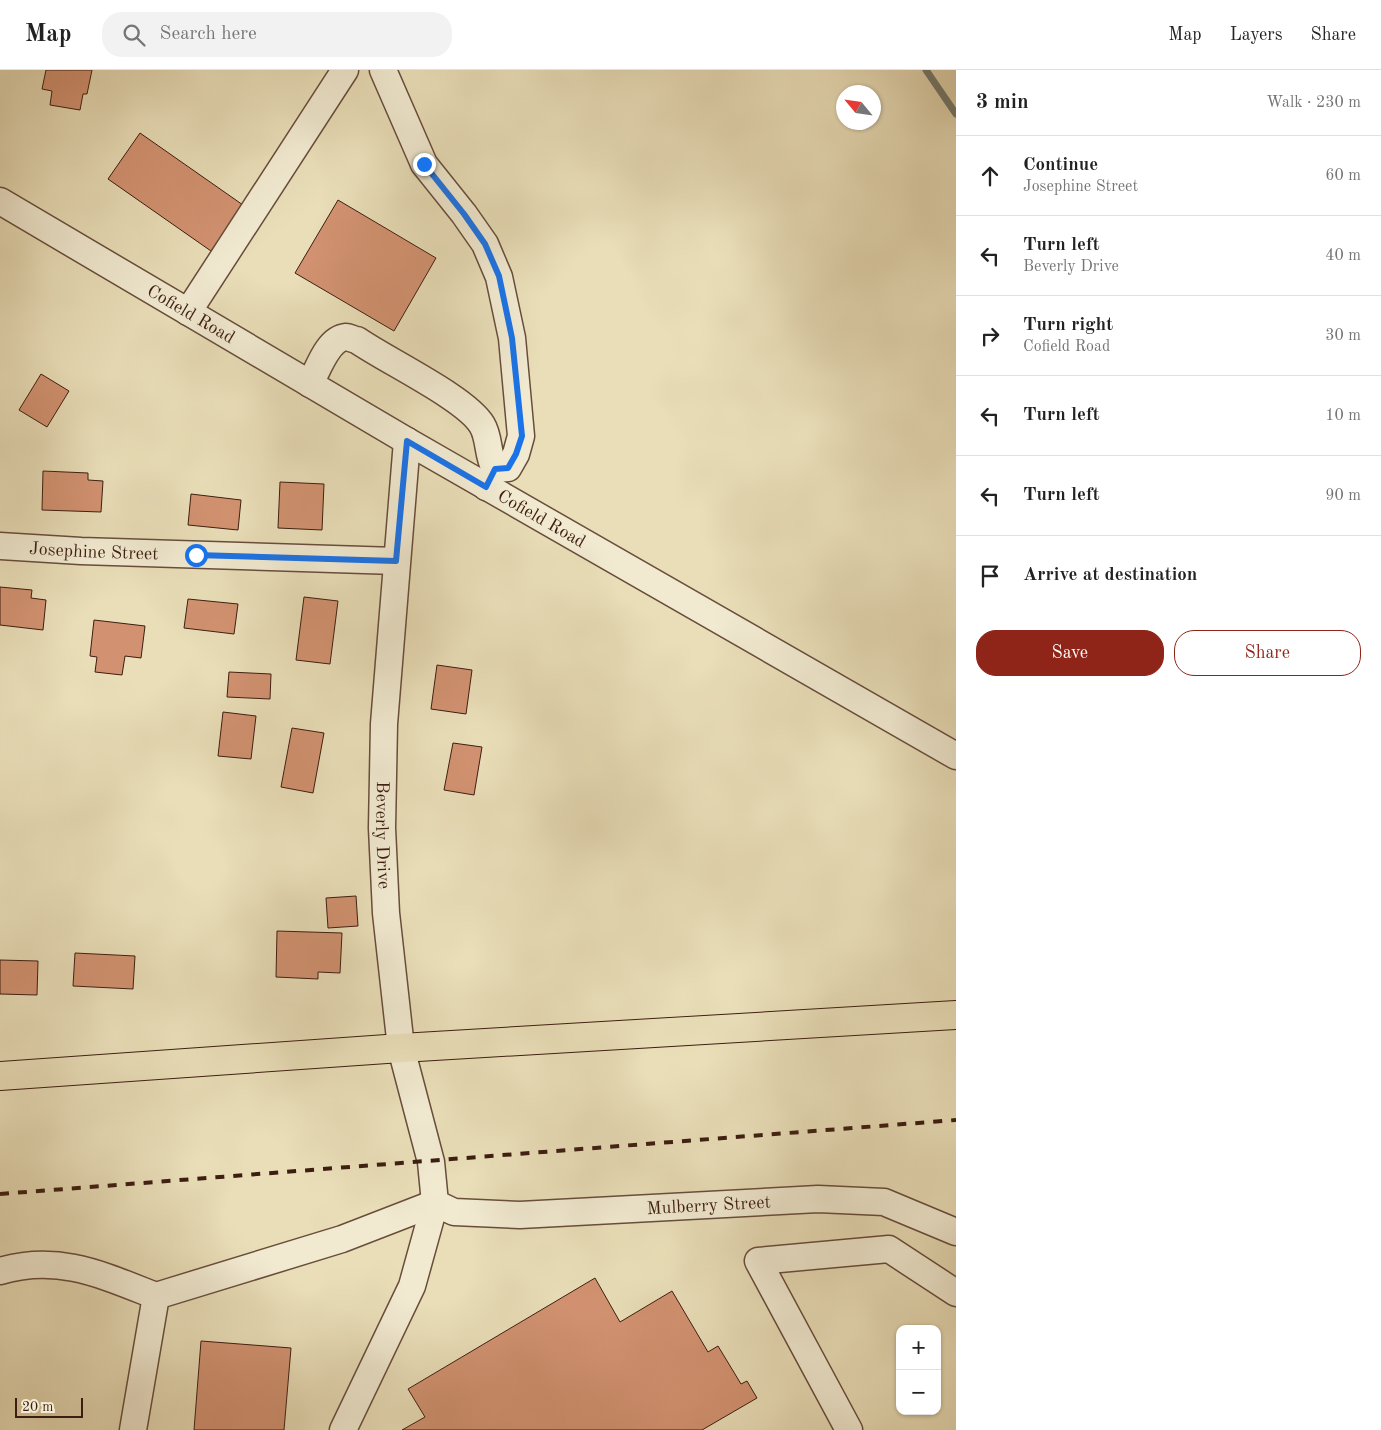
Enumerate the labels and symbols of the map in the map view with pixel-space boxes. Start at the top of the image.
north arrow [836,85,881,130]
route end [413,153,436,176]
street label: Cofield Road [144,282,238,347]
street label: Cofield Road [494,487,588,552]
street label: Josephine Street [29,540,159,563]
route start [185,544,208,567]
street label: Beverly Drive [372,781,393,889]
street label: Mulberry Street [646,1194,771,1218]
scale bar [15,1395,82,1418]

